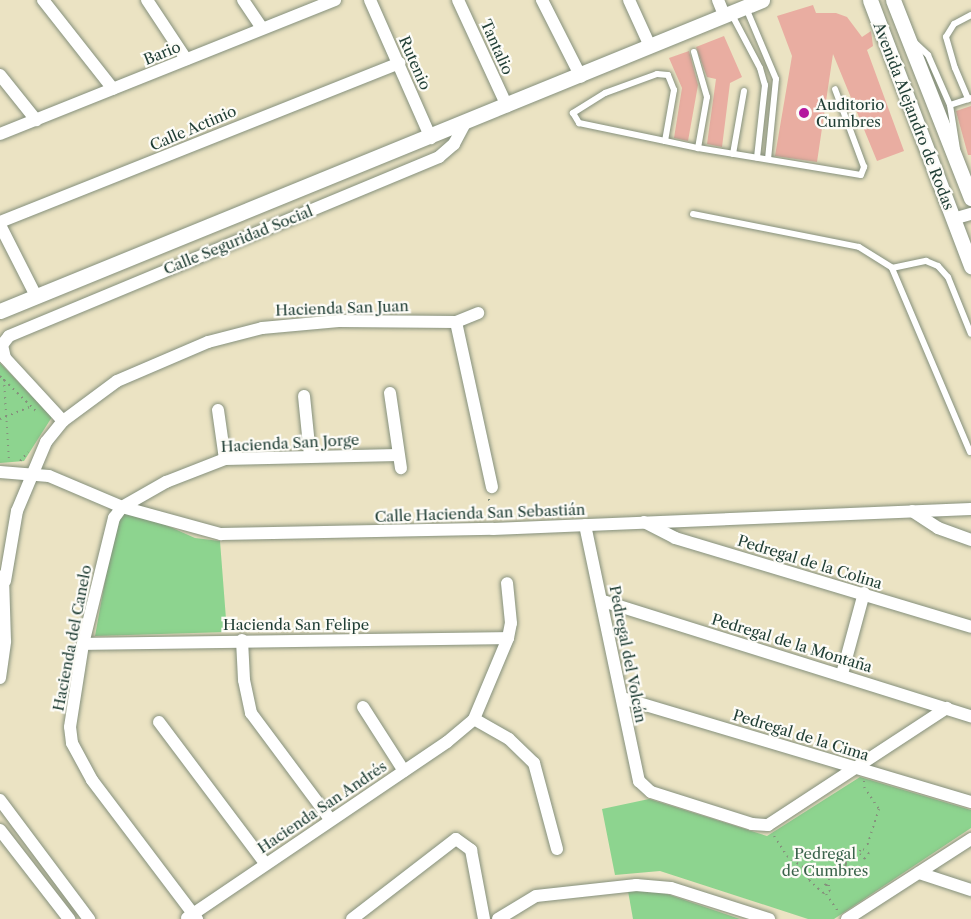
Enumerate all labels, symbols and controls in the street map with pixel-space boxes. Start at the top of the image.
street label: Tantalio [477,17,517,77]
street label: Avenida Alejandro de Rodas [870,19,958,213]
street label: Rutenio [395,33,435,93]
street label: Bario [141,37,183,69]
place label: Auditorio Cumbres [816,95,884,130]
street label: Calle Actinio [147,102,239,154]
marker: Auditorio Cumbres [797,106,811,120]
street label: Calle Seguridad Social [161,202,315,278]
street label: Hacienda San Juan [275,297,409,319]
street label: Hacienda San Jorge [220,430,360,456]
street label: Calle Hacienda San Sebastián [374,500,586,526]
street label: Pedregal de la Colina [735,531,885,593]
street label: Hacienda del Canelo [49,563,95,713]
street label: Pedregal del Volcán [606,584,650,724]
street label: Pedregal de la Montaña [709,610,875,676]
street label: Hacienda San Felipe [223,616,369,634]
street label: Pedregal de la Cima [731,706,871,764]
street label: Hacienda San Andrés [254,757,390,857]
park label: Pedregal de Cumbres [782,844,868,879]

